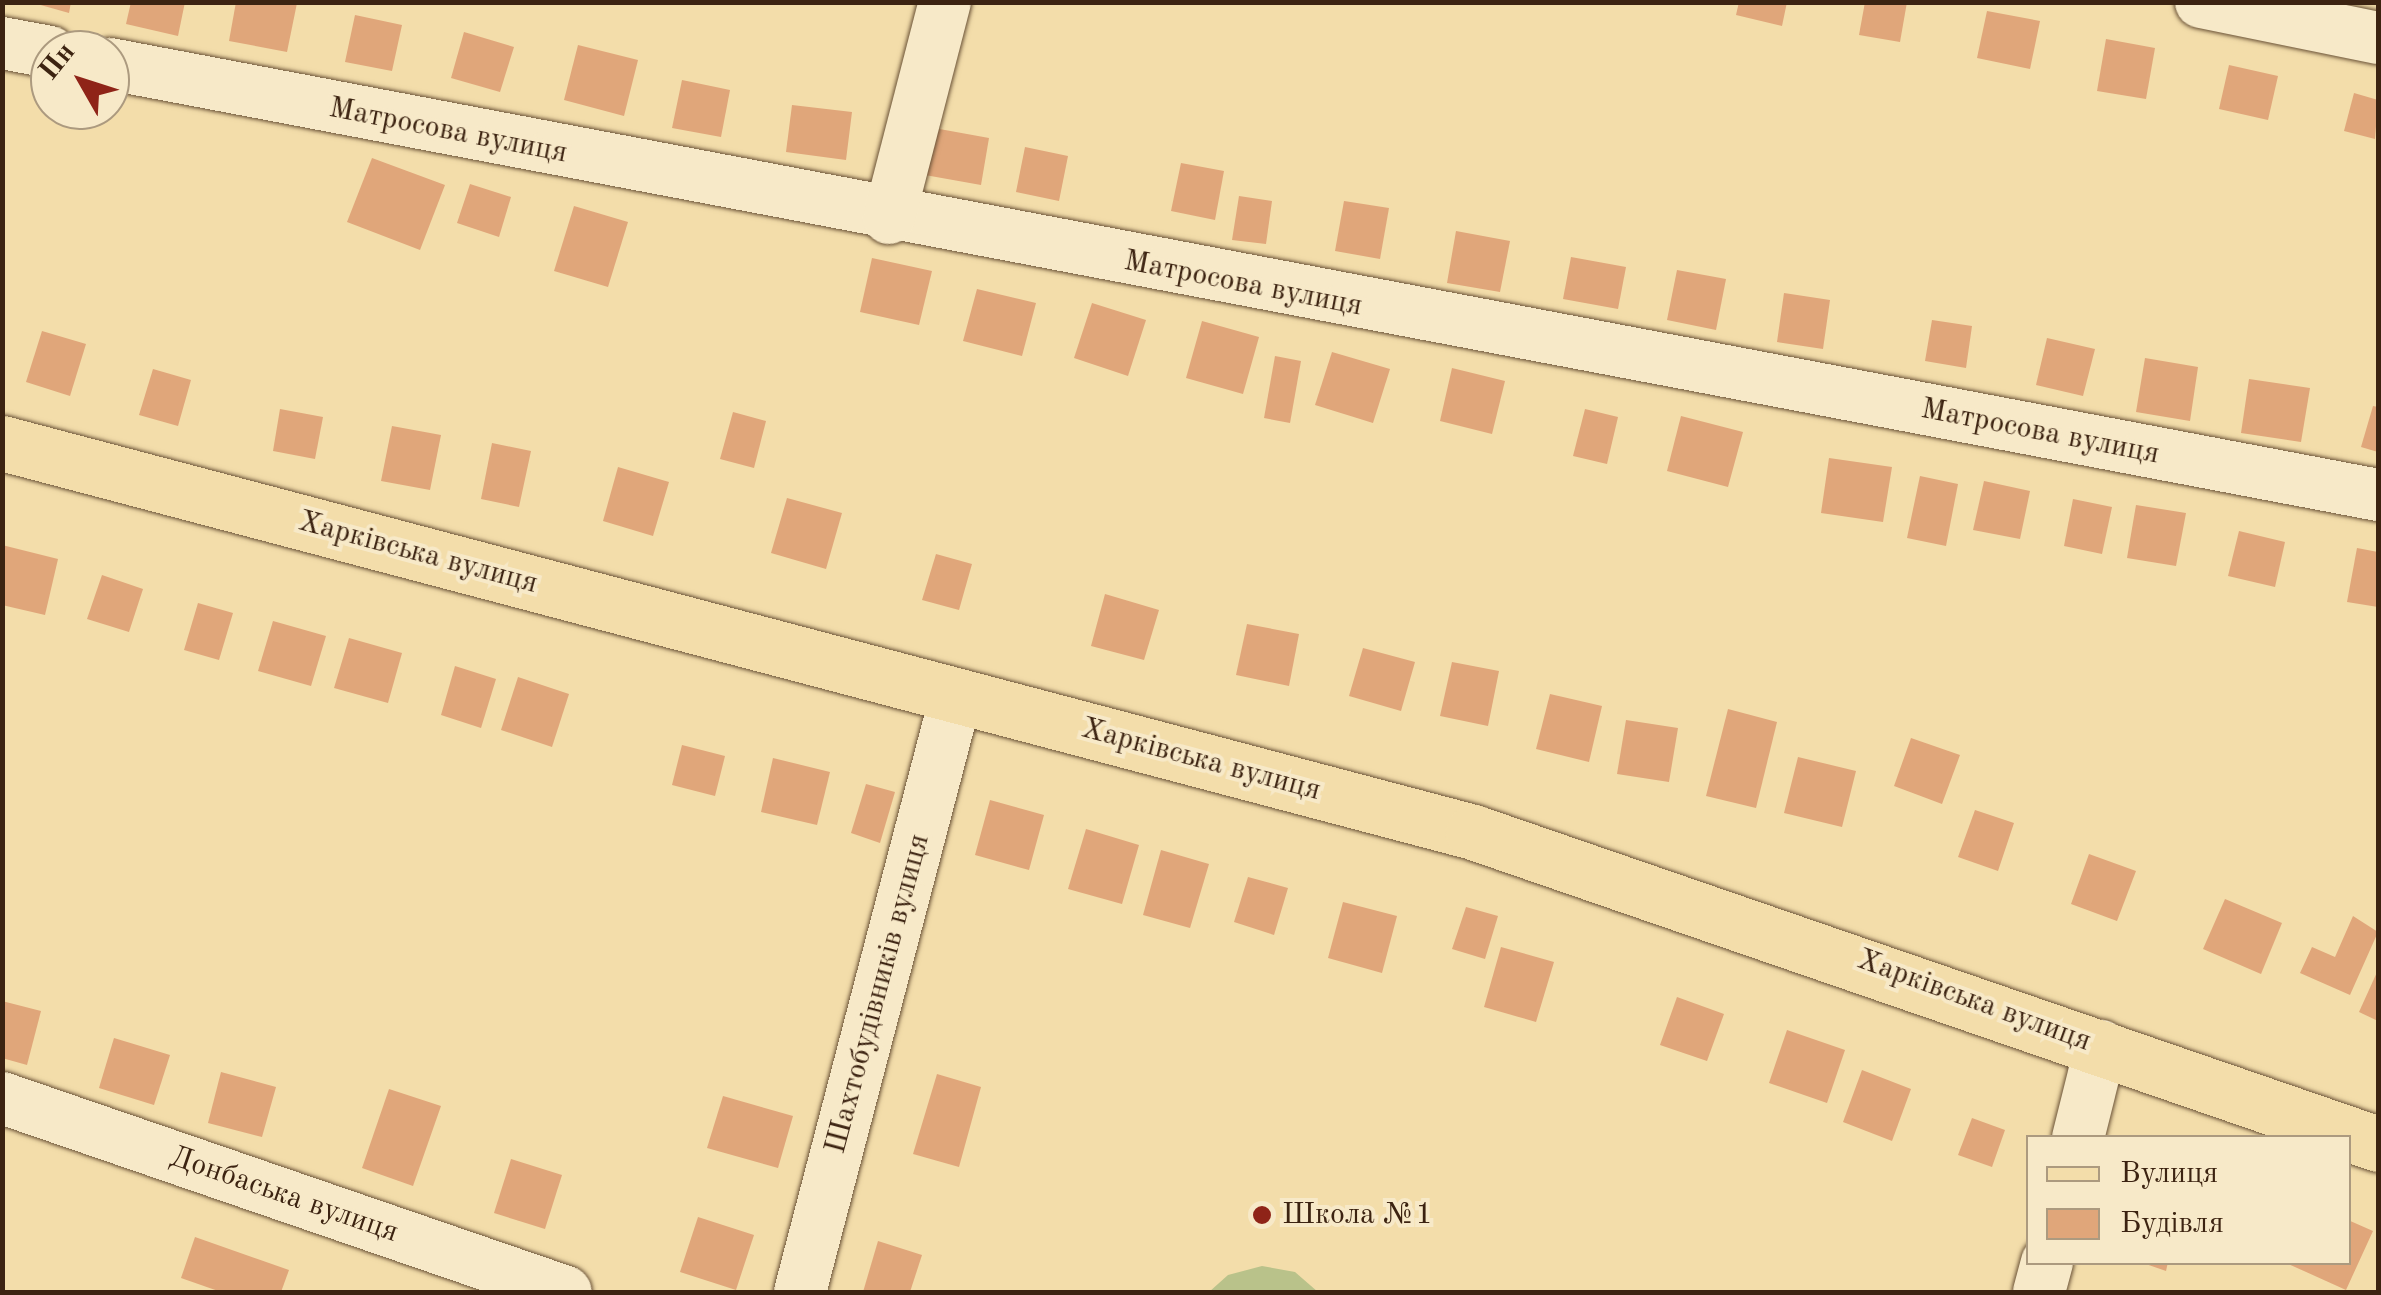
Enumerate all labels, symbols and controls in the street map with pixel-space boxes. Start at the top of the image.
north arrow [30,30,130,130]
text: Пн [35,39,81,86]
street label: Матросова вулиця [326,90,570,172]
street label: Матросова вулиця [1121,243,1365,325]
street label: Матросова вулиця [1918,391,2162,473]
street label: Харківська вулиця [294,504,542,602]
street label: Харківська вулиця [1077,711,1325,809]
street label: Шахтобудівників вулиця [818,830,938,1158]
street label: Харківська вулиця [1852,942,2096,1060]
legend [2026,1135,2351,1265]
street label: Донбаська вулиця [165,1139,403,1251]
text: Вулиця [2120,1159,2218,1189]
place label: Школа №1 [1282,1197,1433,1233]
marker: Школа №1 [1251,1204,1273,1226]
text: Будівля [2120,1209,2224,1239]

